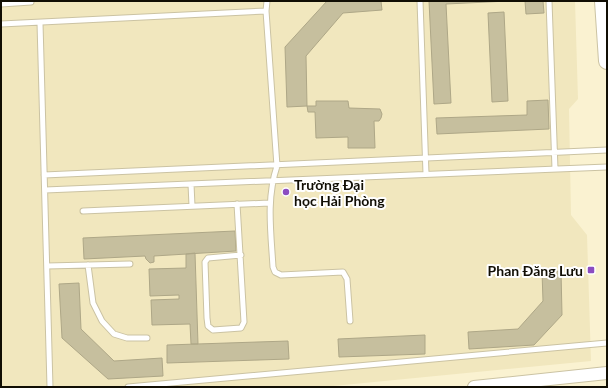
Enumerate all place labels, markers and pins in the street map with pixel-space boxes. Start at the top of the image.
place label: Trường Đại học Hải Phòng [294,176,385,209]
marker: Trường Đại học Hải Phòng [281,187,291,197]
place label: Phan Đăng Lưu [488,262,583,279]
marker: Phan Đăng Lưu [586,265,596,275]

